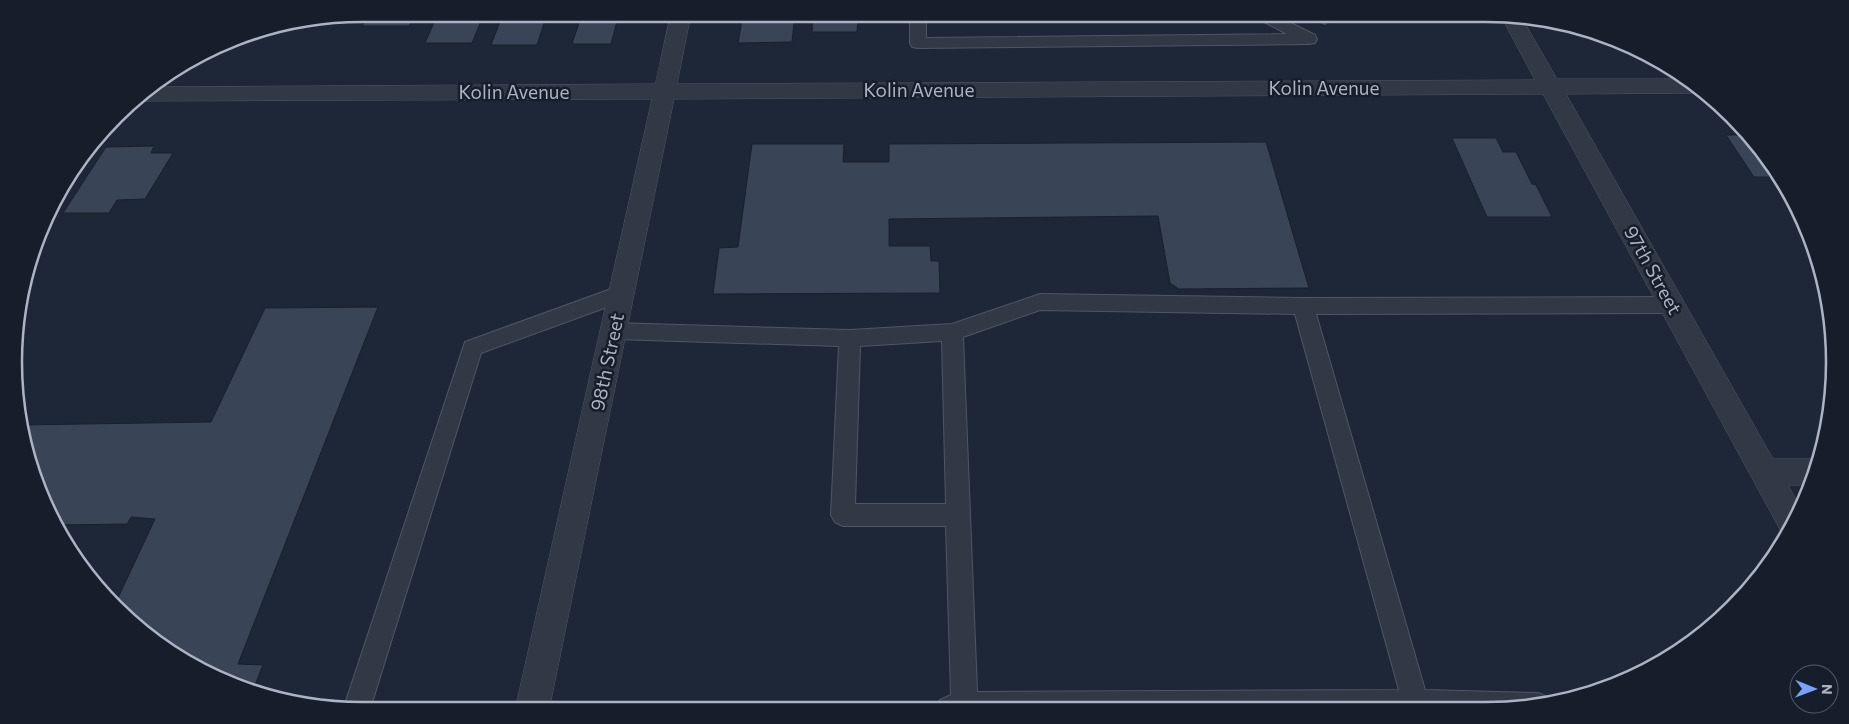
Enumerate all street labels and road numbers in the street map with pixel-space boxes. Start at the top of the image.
street label: Kolin Avenue [1269,76,1380,99]
street label: Kolin Avenue [864,78,975,101]
street label: Kolin Avenue [459,80,570,103]
street label: 97th Street [1620,222,1687,318]
street label: 98th Street [585,311,628,413]

